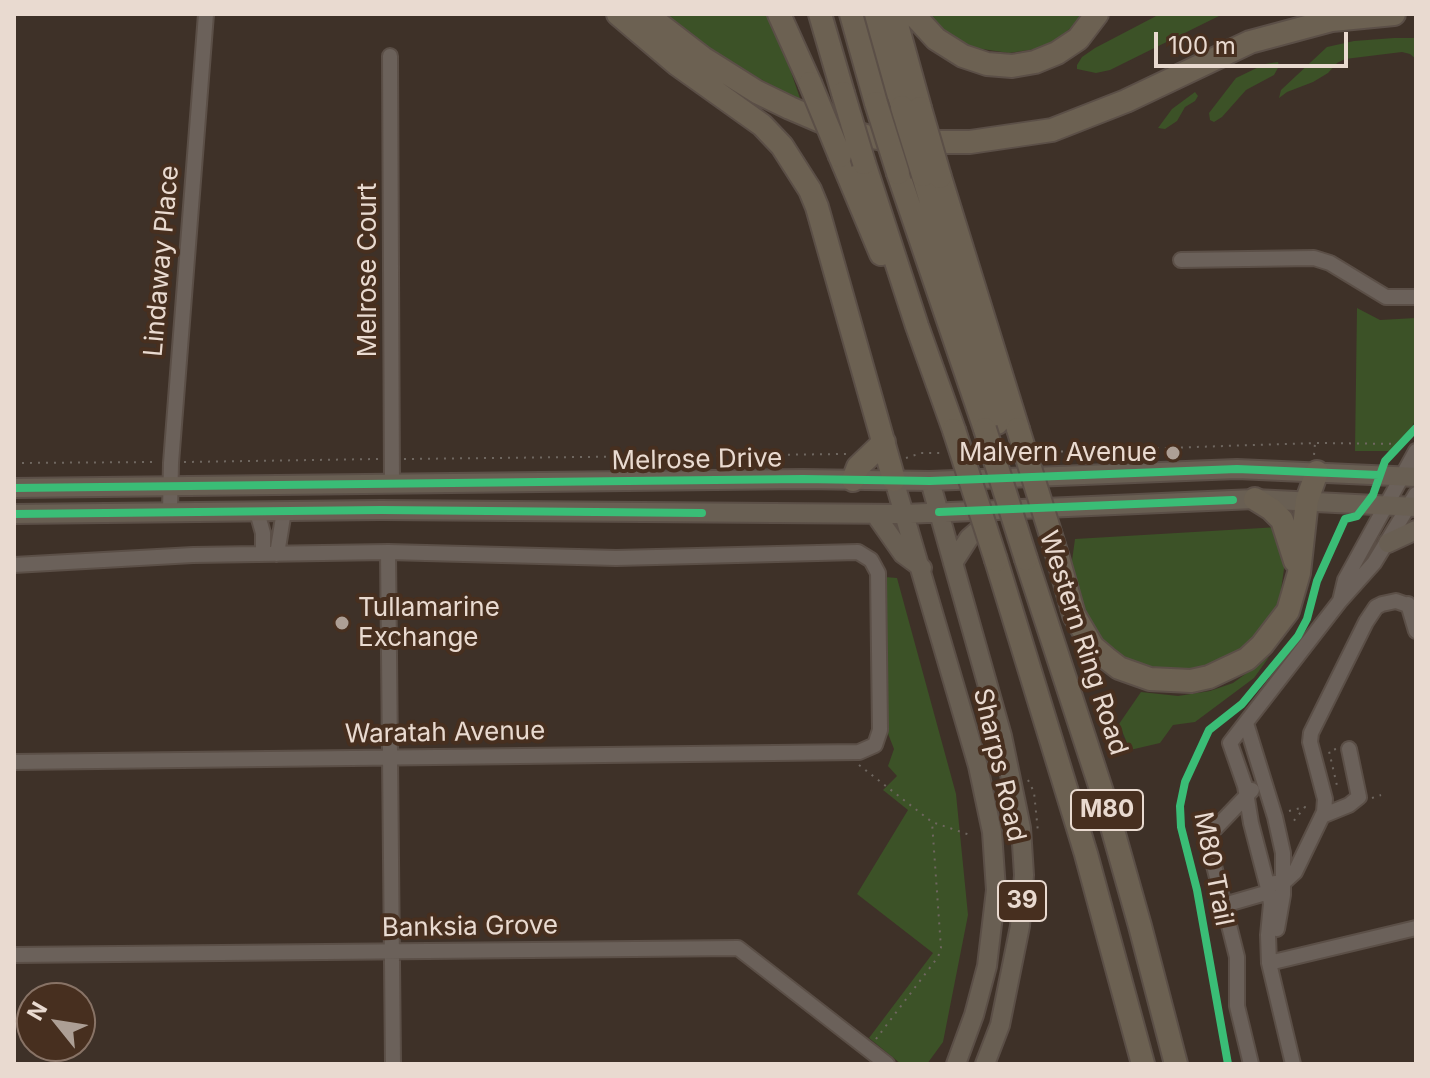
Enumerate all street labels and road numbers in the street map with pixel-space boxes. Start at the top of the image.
street label: Lindaway Place [138,164,186,358]
street label: Melrose Court [352,183,384,357]
street label: Melrose Drive [611,443,783,477]
street label: Western Ring Road [1032,527,1134,759]
street label: Sharps Road [966,685,1032,845]
street label: Waratah Avenue [344,716,546,750]
road number: M80 [1071,790,1143,830]
street label: M80 Trail [1187,809,1239,929]
road number: 39 [998,881,1046,921]
street label: Banksia Grove [382,910,558,944]

